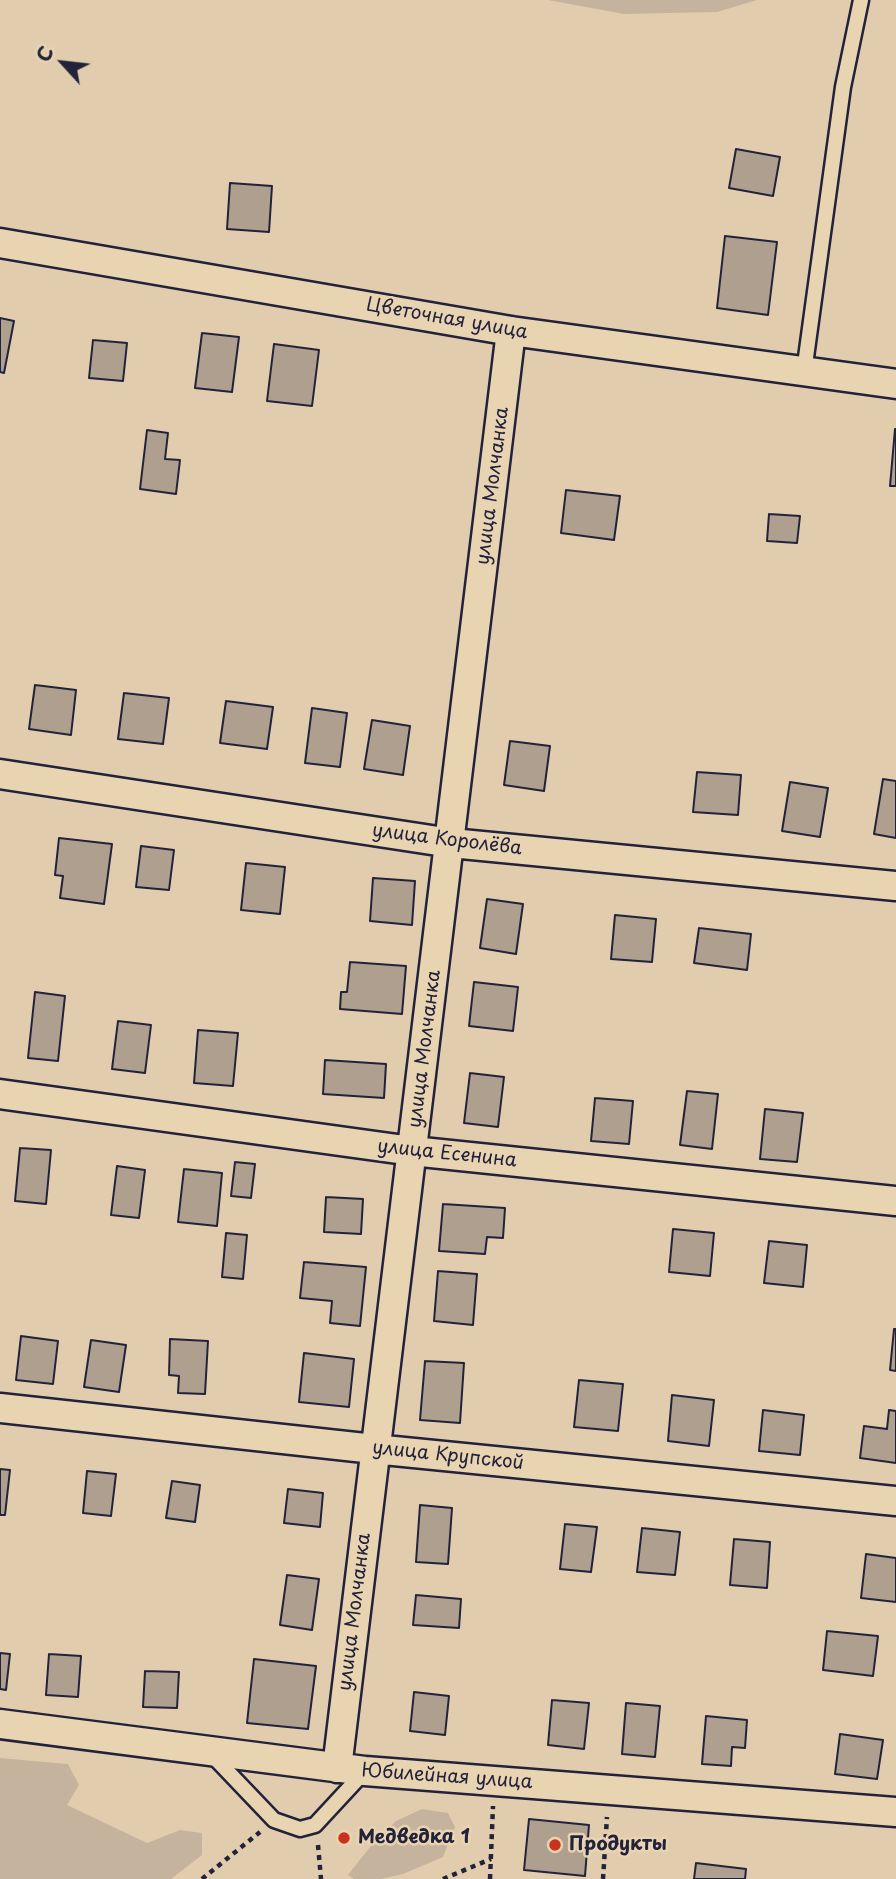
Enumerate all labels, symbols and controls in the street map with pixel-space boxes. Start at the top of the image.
north arrow [28,28,98,98]
text: С [29,41,60,66]
street label: Цветочная улица [365,294,529,344]
street label: улица Молчанка [472,406,514,566]
street label: улица Королёва [371,819,523,861]
street label: улица Молчанка [404,969,446,1129]
street label: улица Есенина [376,1135,518,1173]
street label: улица Крупской [371,1437,525,1475]
street label: улица Молчанка [334,1532,376,1692]
street label: Юбилейная улица [361,1760,533,1794]
place label: Медведка 1 [358,1827,470,1849]
marker: Медведка 1 [336,1830,352,1846]
place label: Продукты [569,1834,667,1856]
marker: Продукты [547,1837,563,1853]

